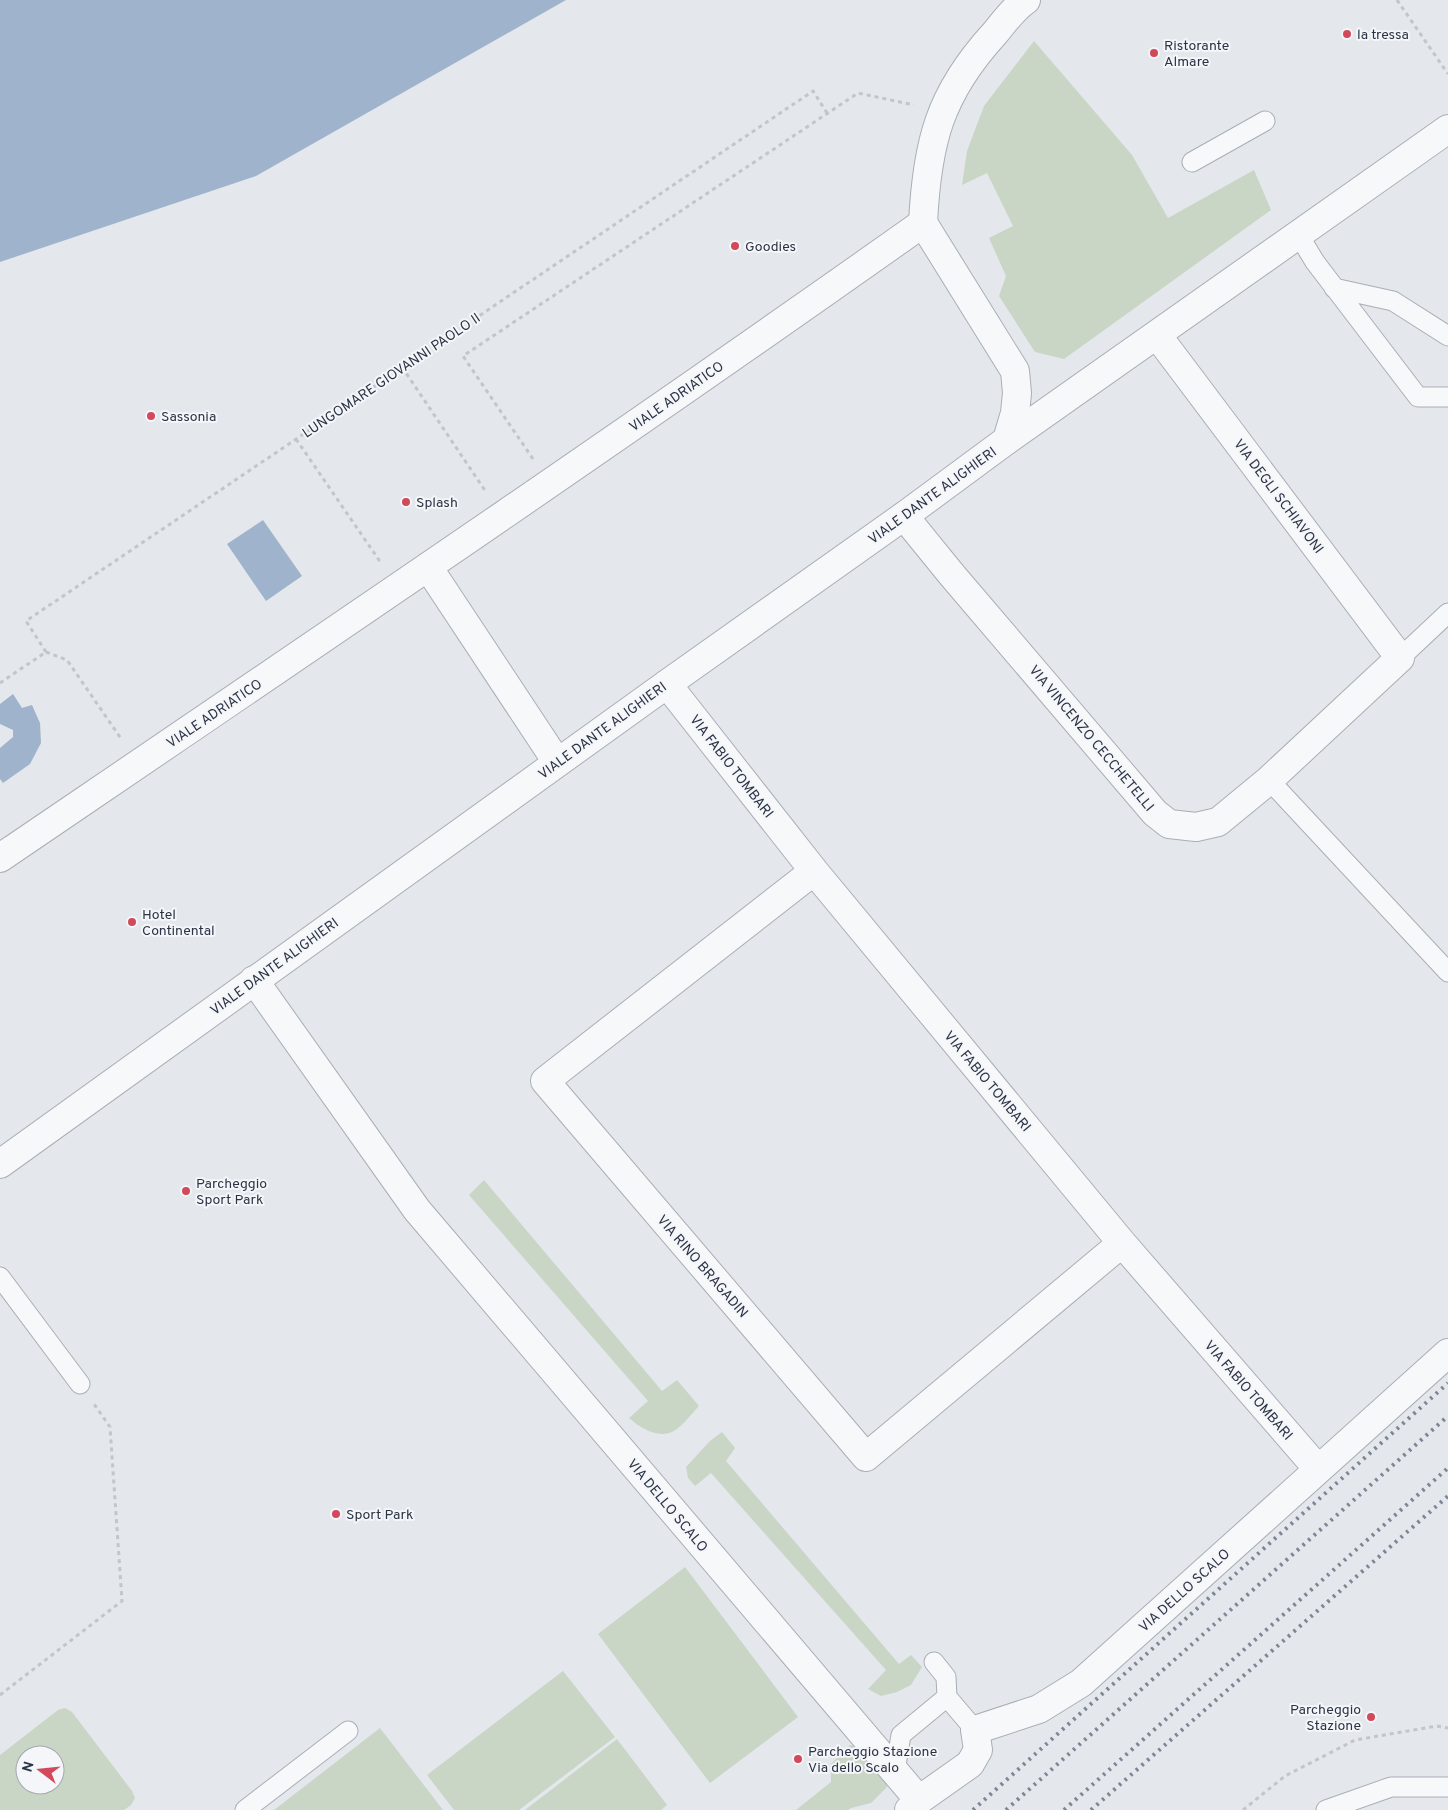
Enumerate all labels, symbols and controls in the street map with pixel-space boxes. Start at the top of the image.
place label: la tressa [1357,27,1409,44]
marker: la tressa [1341,28,1353,40]
place label: Ristorante Almare [1164,38,1229,71]
marker: Ristorante Almare [1148,47,1160,59]
place label: Goodies [745,239,796,256]
marker: Goodies [729,240,741,252]
street label: LUNGOMARE GIOVANNI PAOLO II [299,310,484,442]
street label: VIALE ADRIATICO [626,358,727,436]
place label: Sassonia [161,409,216,426]
marker: Sassonia [145,410,157,422]
street label: VIA DEGLI SCHIAVONI [1229,436,1326,558]
street label: VIALE DANTE ALIGHIERI [865,444,1000,549]
place label: Splash [416,495,458,512]
marker: Splash [400,496,412,508]
street label: VIA VINCENZO CECCHETELLI [1025,662,1157,816]
street label: VIALE ADRIATICO [164,676,266,753]
street label: VIALE DANTE ALIGHIERI [535,679,670,784]
street label: VIA FABIO TOMBARI [685,712,776,822]
place label: Hotel Continental [142,907,215,940]
street label: VIALE DANTE ALIGHIERI [207,915,342,1020]
marker: Hotel Continental [126,916,138,928]
street label: VIA FABIO TOMBARI [940,1028,1034,1136]
place label: Parcheggio Sport Park [196,1176,267,1209]
marker: Parcheggio Sport Park [180,1185,192,1197]
street label: VIA RINO BRAGADIN [653,1212,751,1322]
street label: VIA FABIO TOMBARI [1200,1338,1296,1444]
street label: VIA DELLO SCALO [623,1456,711,1556]
place label: Sport Park [346,1507,413,1524]
marker: Sport Park [330,1508,342,1520]
street label: VIA DELLO SCALO [1136,1546,1234,1636]
place label: Parcheggio Stazione [1290,1702,1361,1735]
marker: Parcheggio Stazione [1365,1711,1377,1723]
place label: Parcheggio Stazione Via dello Scalo [808,1744,937,1777]
north arrow [15,1745,65,1795]
marker: Parcheggio Stazione Via dello Scalo [792,1753,804,1765]
text: N [19,1760,39,1774]

